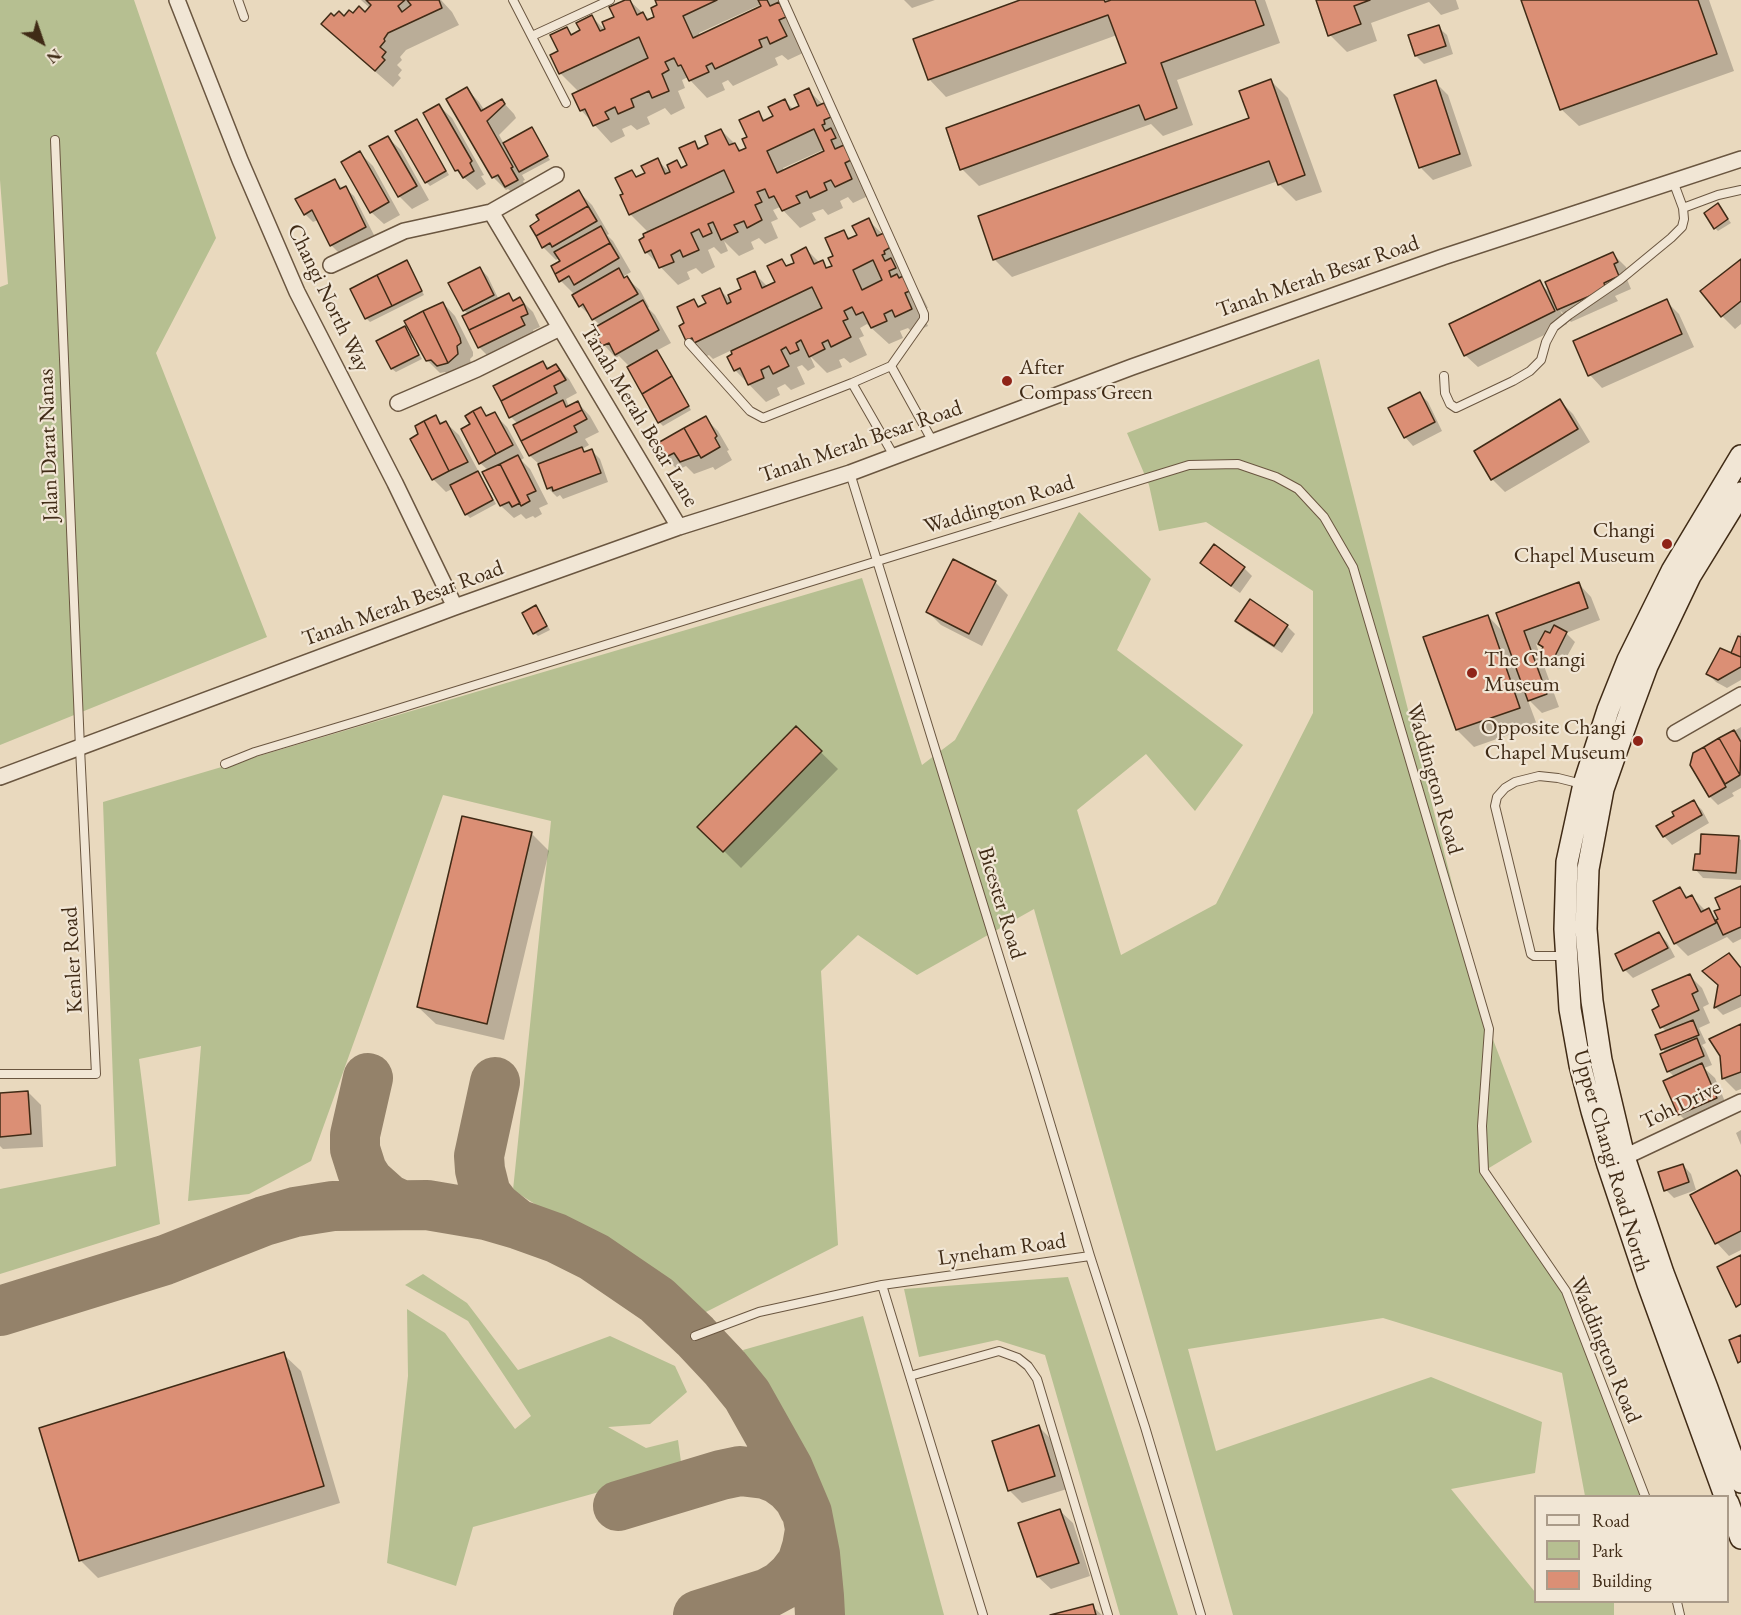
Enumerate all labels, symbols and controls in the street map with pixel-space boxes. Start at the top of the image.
north arrow [12,12,72,72]
text: N [42,44,66,68]
street label: Changi North Way [281,220,375,376]
street label: Tanah Merah Besar Road [1213,230,1423,324]
street label: Tanah Merah Besar Lane [574,320,704,512]
place label: After Compass Green [1019,355,1153,406]
street label: Jalan Darat Nanas [33,368,65,522]
marker: After Compass Green [1000,374,1014,388]
street label: Tanah Merah Besar Road [756,395,966,489]
street label: Waddington Road [921,470,1077,540]
place label: Changi Chapel Museum [1514,518,1655,570]
marker: Changi Chapel Museum [1660,537,1674,551]
street label: Tanah Merah Besar Road [299,555,507,653]
place label: The Changi Museum [1484,647,1585,698]
marker: The Changi Museum [1465,666,1479,680]
street label: Waddington Road [1400,701,1468,857]
place label: Opposite Changi Chapel Museum [1481,715,1626,766]
marker: Opposite Changi Chapel Museum [1631,734,1645,748]
street label: Bicester Road [971,844,1031,962]
street label: Kenler Road [57,906,89,1014]
street label: Upper Changi Road North [1567,1047,1655,1275]
street label: Toh Drive [1637,1074,1725,1136]
street label: Lyneham Road [936,1228,1068,1272]
street label: Waddington Road [1564,1273,1646,1427]
legend [1534,1495,1729,1603]
text: Road [1592,1509,1630,1532]
text: Park [1592,1539,1623,1562]
text: Building [1592,1569,1652,1592]

